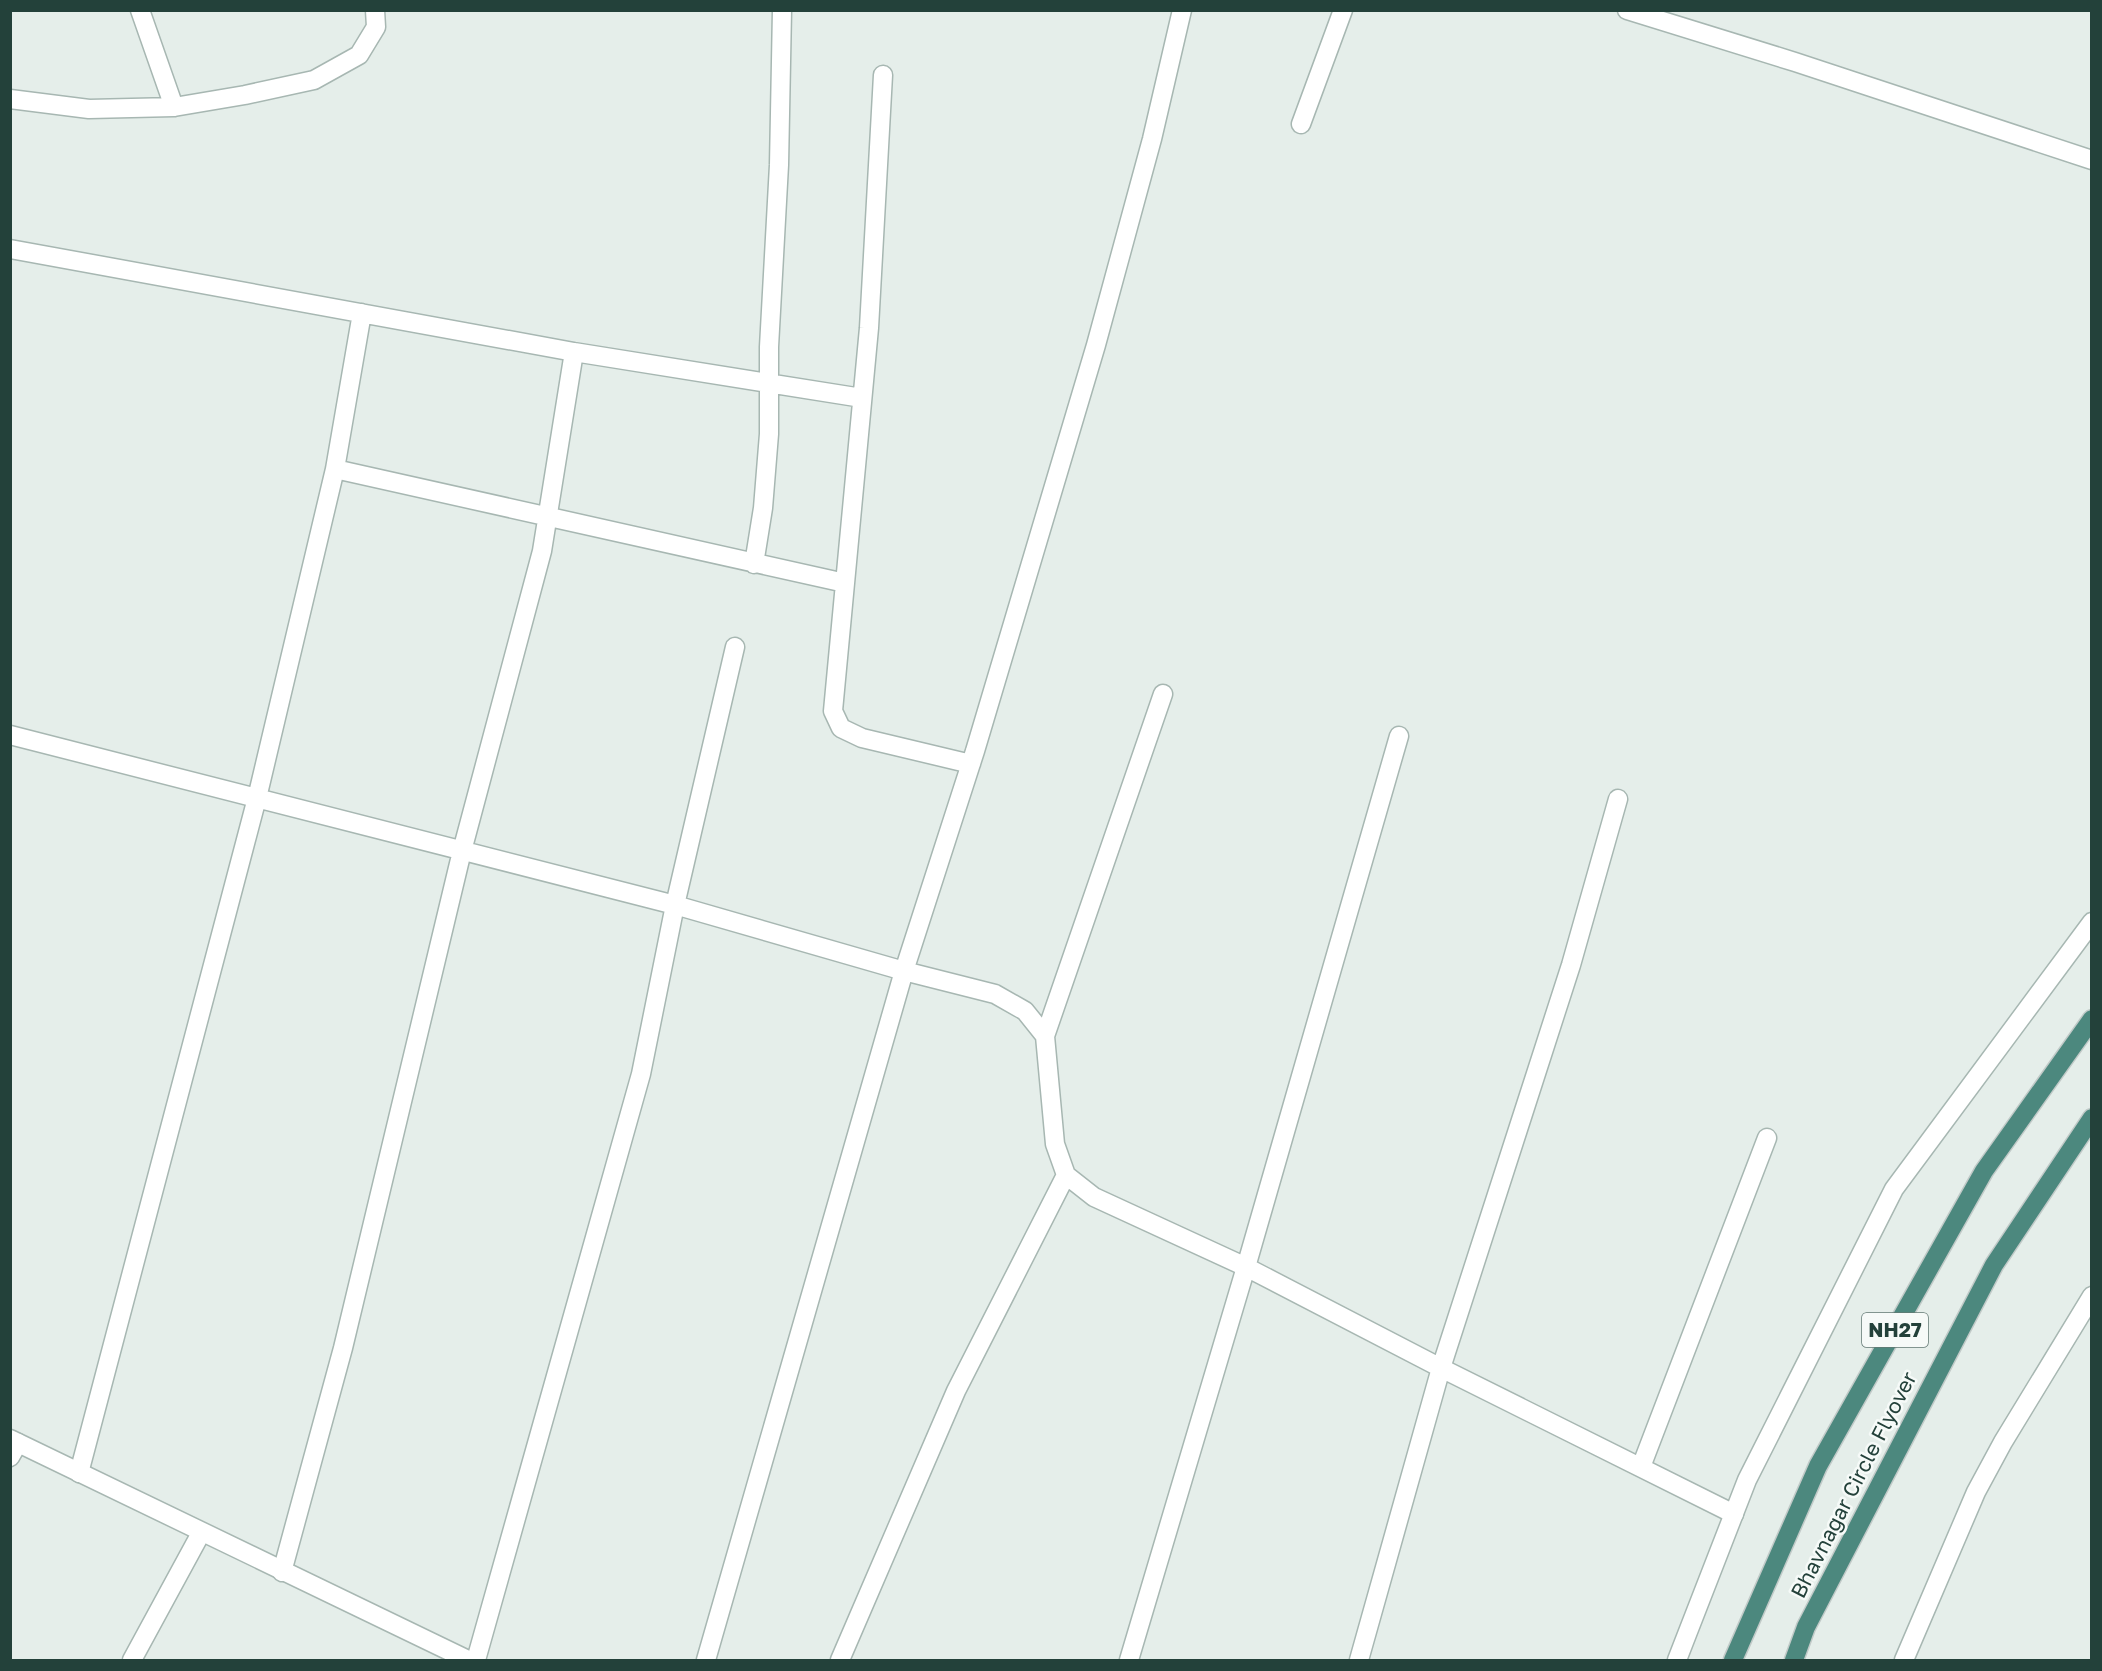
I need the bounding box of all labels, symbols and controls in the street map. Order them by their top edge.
road number: NH27 [1862,1313,1928,1347]
street label: Bhavnagar Circle Flyover [1785,1367,1922,1602]

